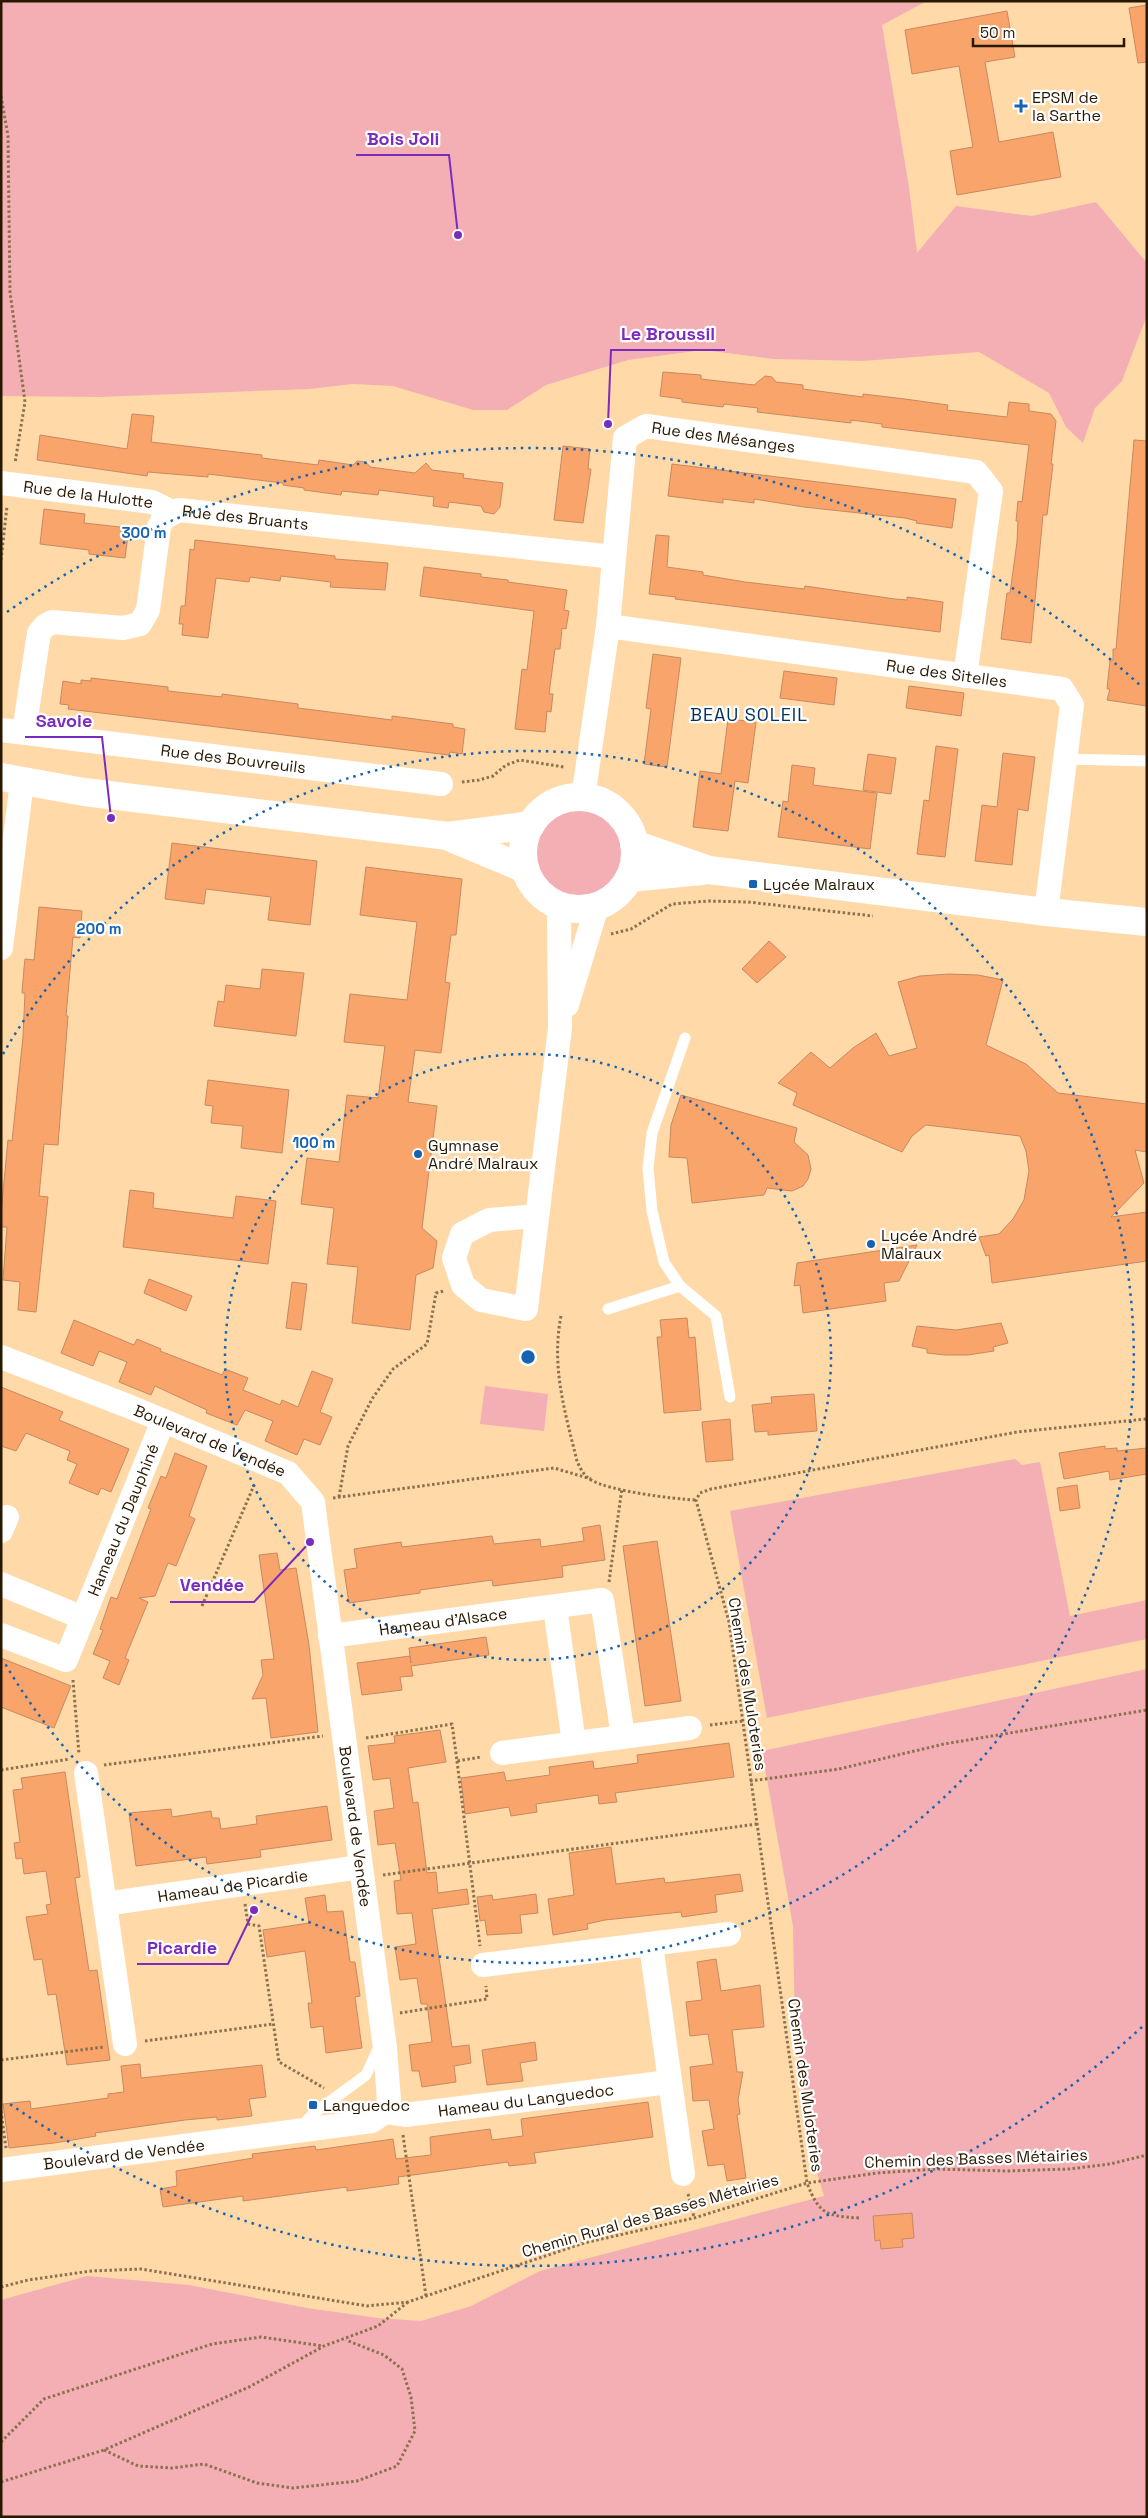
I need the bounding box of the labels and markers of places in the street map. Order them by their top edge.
place label: EPSM de la Sarthe [1032,87,1101,126]
marker: EPSM de la Sarthe [1014,99,1028,113]
callout: Bois Joli [356,122,449,155]
callout: Le Broussil [611,317,725,350]
callout: Savoie [25,704,102,737]
place label: Lycée Malraux [763,874,875,895]
marker: Lycée Malraux [747,878,759,890]
place label: Gymnase André Malraux [428,1135,539,1174]
marker: Gymnase André Malraux [412,1148,424,1160]
place label: Lycée André Malraux [881,1225,977,1264]
marker: Lycée André Malraux [865,1238,877,1250]
centre of rings [519,1348,537,1366]
callout: Vendée [170,1569,254,1602]
callout: Picardie [137,1931,228,1964]
place label: Languedoc [323,2095,410,2116]
marker: Languedoc [307,2099,319,2111]

